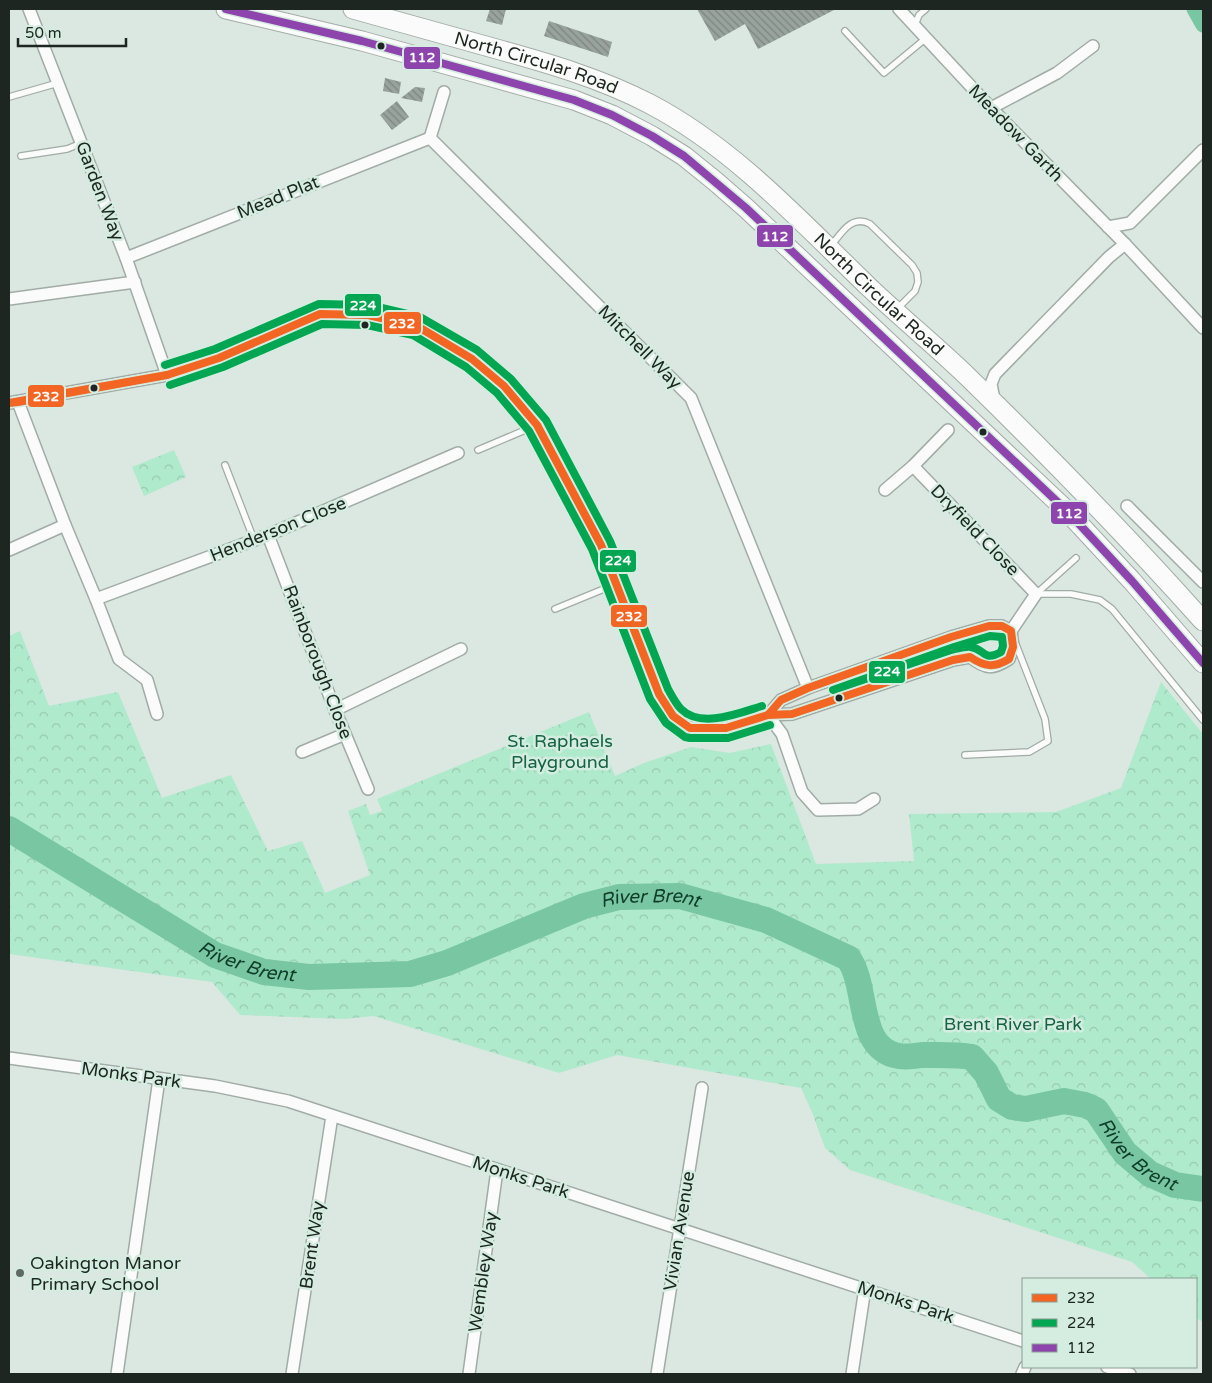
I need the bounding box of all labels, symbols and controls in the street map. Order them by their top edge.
scale bar [18,15,125,47]
text: 50 m [25,24,62,42]
street label: North Circular Road [452,27,621,99]
unlabelled marker [376,41,386,51]
line badge: 112 [403,46,441,70]
text: 112 [409,49,435,66]
street label: Meadow Garth [964,80,1068,186]
street label: Garden Way [71,138,129,244]
street label: Mead Plat [234,171,322,223]
line badge: 112 [756,224,794,248]
text: 112 [762,228,788,245]
street label: North Circular Road [809,228,949,360]
line badge: 224 [344,293,382,317]
text: 224 [350,297,376,314]
street label: Mitchell Way [593,300,687,394]
line badge: 232 [383,311,422,335]
text: 232 [389,315,415,332]
unlabelled marker [360,320,370,330]
unlabelled marker [89,383,99,393]
line badge: 232 [27,384,65,408]
text: 232 [33,388,59,405]
unlabelled marker [978,427,988,437]
street label: Dryfield Close [926,480,1024,580]
street label: Henderson Close [207,492,349,566]
line badge: 112 [1050,501,1088,525]
text: 112 [1056,505,1082,522]
line badge: 224 [599,549,637,573]
text: 224 [605,552,631,569]
street label: Rainborough Close [279,582,357,742]
line badge: 232 [610,604,648,628]
text: 232 [616,608,642,625]
line badge: 224 [868,660,906,684]
text: 224 [874,663,900,680]
unlabelled marker [834,693,844,703]
park label: St. Raphaels Playground [507,730,613,773]
water label: River Brent [598,885,705,913]
water label: River Brent [194,936,299,987]
park label: Brent River Park [944,1013,1082,1035]
street label: Monks Park [80,1057,182,1093]
water label: River Brent [1094,1114,1183,1196]
street label: Monks Park [470,1151,572,1203]
street label: Vivian Avenue [659,1170,699,1292]
street label: Brent Way [295,1199,329,1290]
street label: Wembley Way [464,1210,502,1334]
place label: Oakington Manor Primary School [30,1252,181,1295]
marker: Oakington Manor Primary School [14,1267,26,1279]
street label: Monks Park [855,1276,957,1328]
legend [1022,1278,1197,1368]
text: 232 [1067,1289,1095,1307]
text: 224 [1067,1314,1095,1332]
text: 112 [1067,1339,1095,1357]

